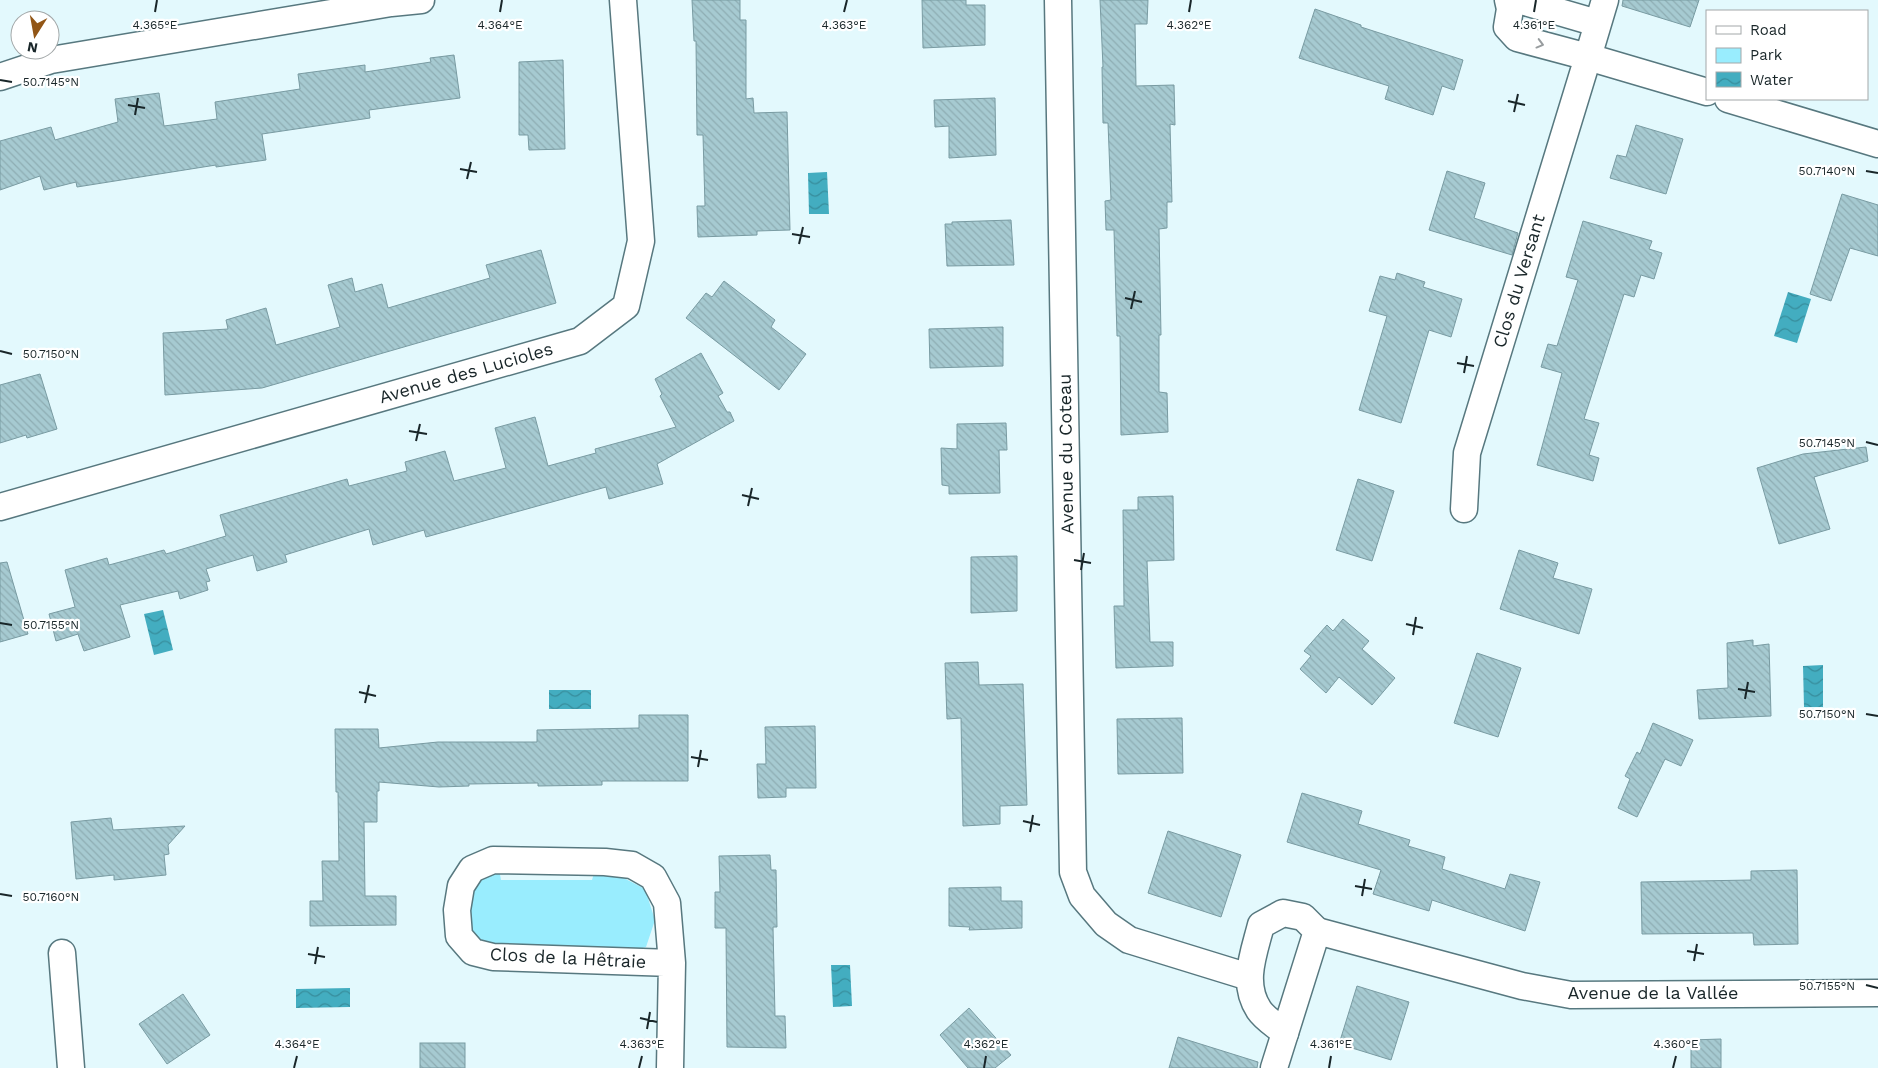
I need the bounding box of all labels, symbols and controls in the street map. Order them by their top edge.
north arrow [10,10,60,60]
legend [1706,10,1868,100]
text: 4.365°E [133,18,178,32]
text: 4.364°E [477,18,523,32]
text: 4.363°E [822,18,867,32]
text: 4.362°E [1167,18,1212,32]
text: 4.361°E [1513,18,1556,32]
text: Road [1750,21,1787,39]
one-way arrow [1536,38,1544,49]
text: N [26,39,39,57]
text: Park [1750,46,1783,64]
text: Water [1750,71,1793,89]
text: 50.7145°N [23,75,79,89]
text: 50.7140°N [1799,164,1855,178]
street label: Clos du Versant [1488,211,1549,350]
street label: Avenue des Lucioles [377,338,555,407]
text: 50.7150°N [23,347,79,361]
street label: Avenue du Coteau [1054,374,1077,534]
text: 50.7145°N [1799,436,1855,450]
text: 50.7155°N [23,618,79,632]
text: 50.7150°N [1799,707,1855,721]
text: 50.7160°N [23,890,79,904]
street label: Clos de la Hêtraie [489,943,647,972]
text: 50.7155°N [1799,979,1855,993]
street label: Avenue de la Vallée [1568,982,1738,1003]
text: 4.364°E [274,1037,320,1051]
text: 4.363°E [620,1037,665,1051]
text: 4.362°E [964,1037,1009,1051]
text: 4.361°E [1310,1037,1353,1051]
text: 4.360°E [1653,1037,1699,1051]

